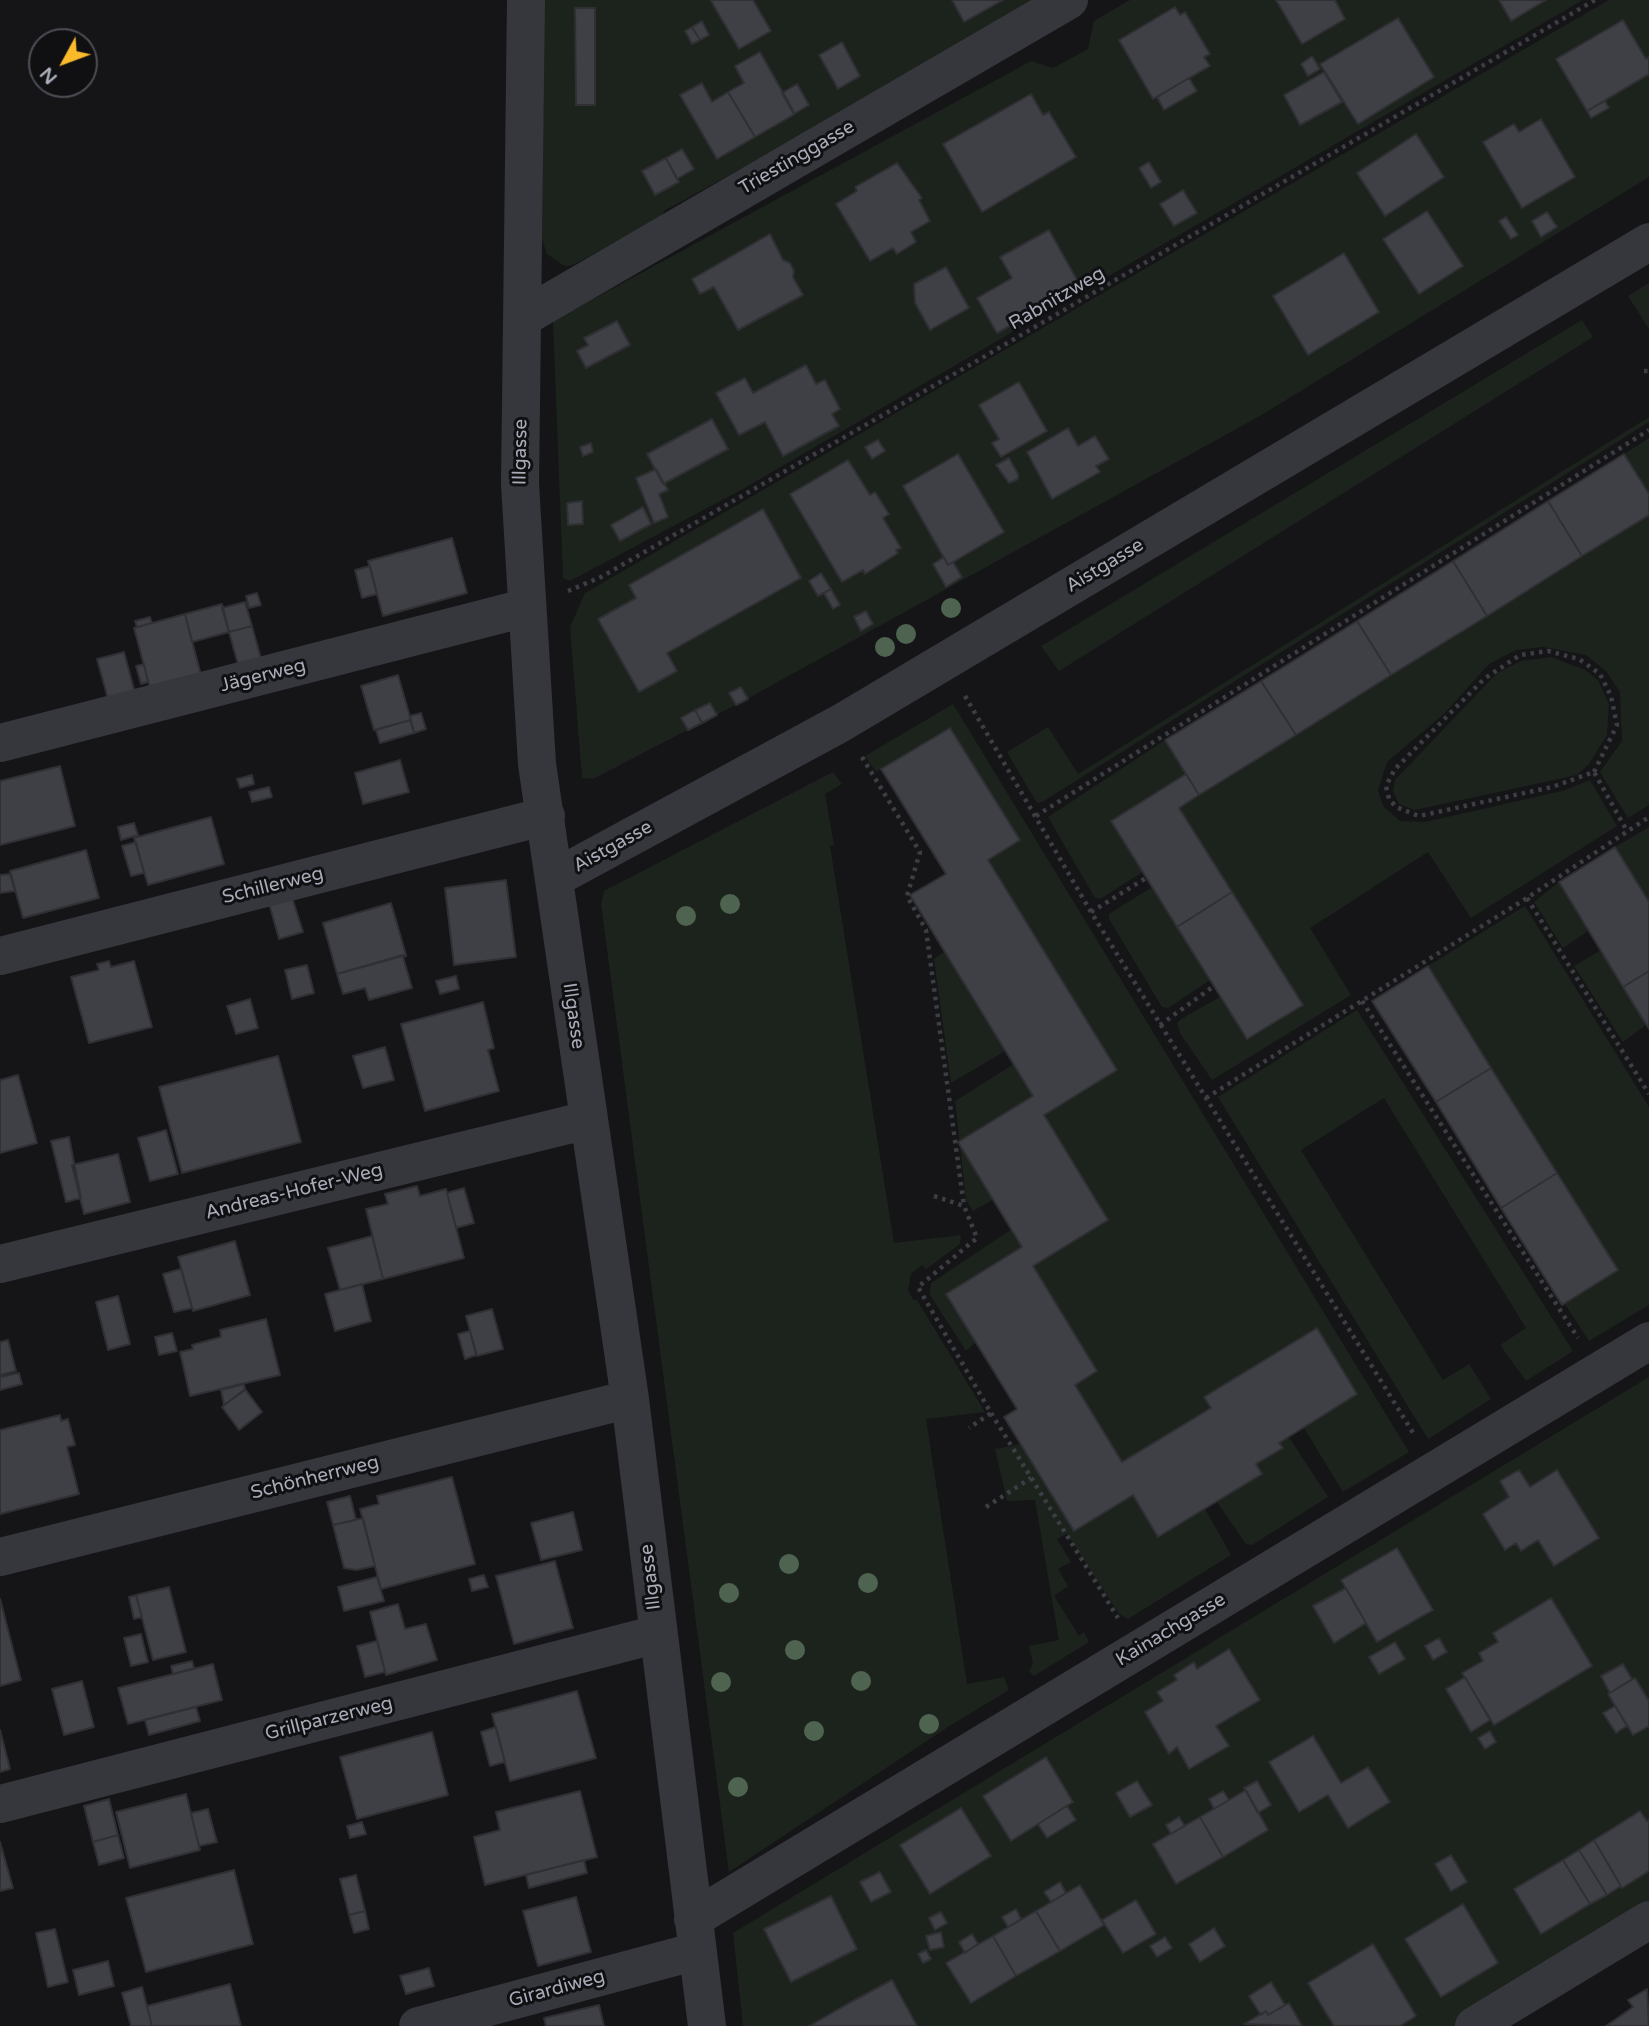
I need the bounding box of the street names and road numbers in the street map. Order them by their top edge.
street label: Triestinggasse [735,116,859,200]
street label: Rabnitzweg [1005,262,1109,336]
street label: Illgasse [509,419,533,485]
street label: Aistgasse [1062,534,1148,598]
street label: Jägerweg [218,654,308,698]
street label: Aistgasse [570,816,656,878]
street label: Schillerweg [220,862,326,910]
street label: Illgasse [557,982,589,1050]
street label: Andreas-Hofer-Weg [203,1159,385,1225]
street label: Schönherrweg [249,1451,381,1505]
street label: Illgasse [636,1543,666,1611]
street label: Kainachgasse [1112,1588,1230,1672]
street label: Grillparzerweg [263,1692,395,1746]
street label: Girardiweg [507,1965,607,2013]

